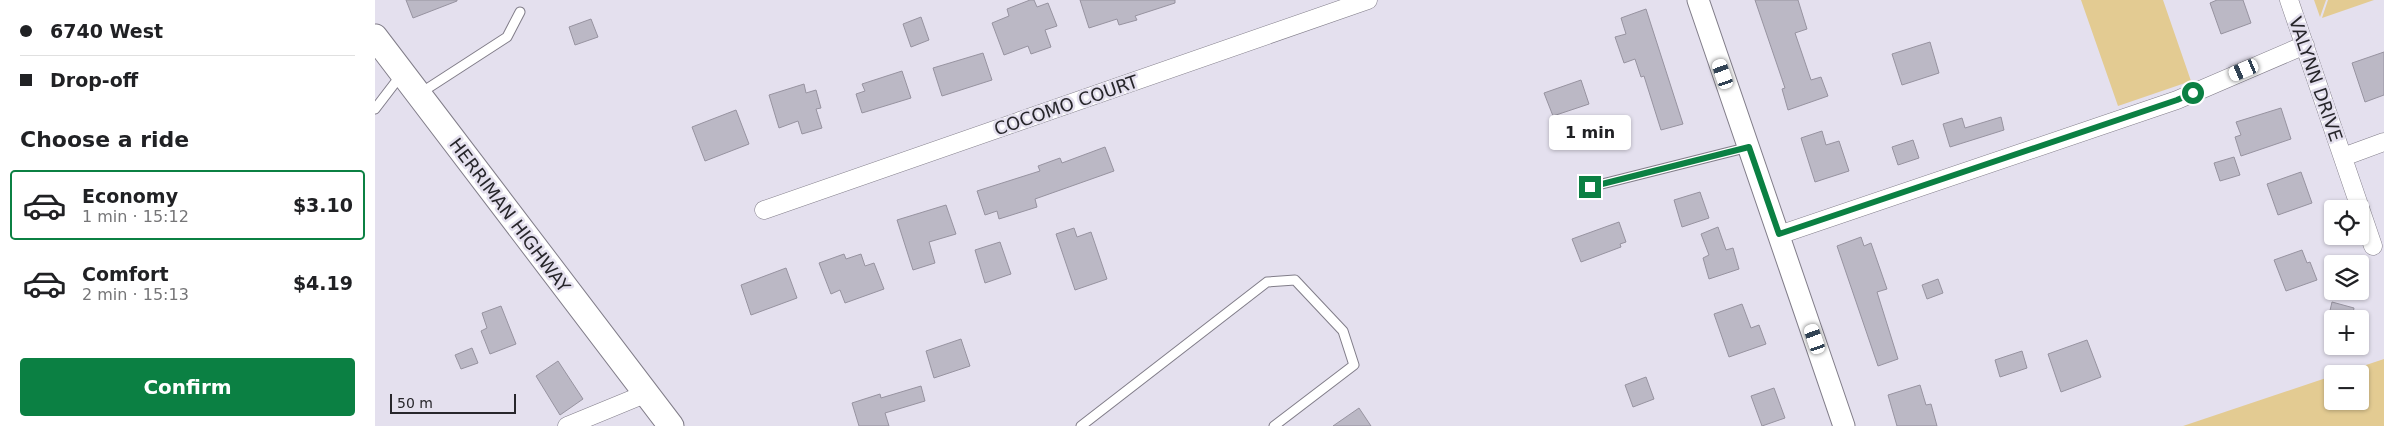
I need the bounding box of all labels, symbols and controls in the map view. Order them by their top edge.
street label: VALYNN DRIVE [2285,14,2347,144]
text: 6740 West [50,20,163,42]
car [1711,57,1734,91]
car [2227,57,2260,83]
text: Drop-off [50,69,138,91]
street label: COCOMO COURT [991,70,1142,140]
route start [2182,82,2204,104]
callout: 1 min [1549,114,1631,150]
text: 1 min [1565,123,1615,142]
text: Choose a ride [20,127,189,152]
street label: HERRIMAN HIGHWAY [445,134,575,297]
route end [1579,176,1601,198]
icon: car [22,183,67,228]
text: Economy [82,185,178,207]
text: $3.10 [293,194,353,216]
map controls [2324,200,2369,410]
button: locate [2324,200,2369,245]
text: 1 min · 15:12 [82,207,189,226]
button: layers [2324,255,2369,300]
icon: car [22,261,67,306]
text: Comfort [82,263,169,285]
text: $4.19 [293,272,353,294]
text: 2 min · 15:13 [82,285,189,304]
button: + [2324,310,2369,355]
car [1803,322,1826,356]
button: Confirm [20,358,355,416]
button: − [2324,365,2369,410]
scale bar [390,391,516,414]
text: 50 m [397,395,433,411]

